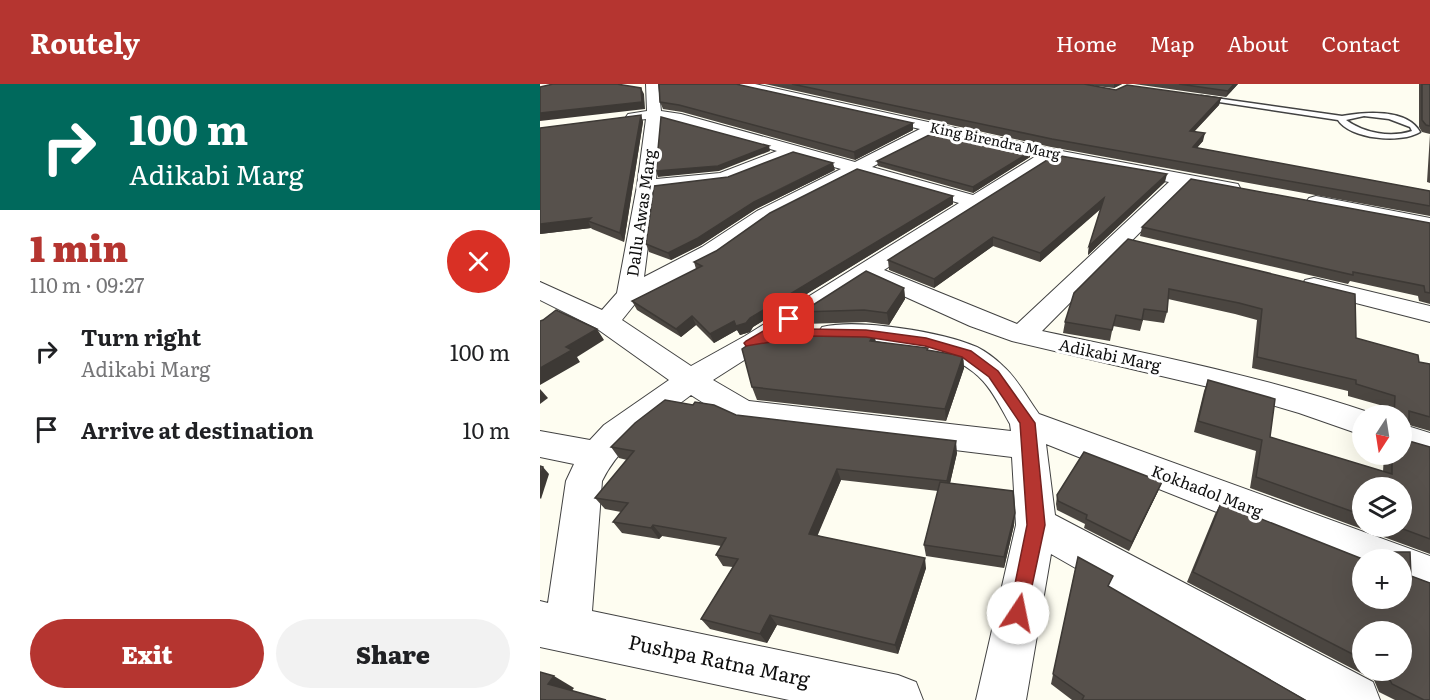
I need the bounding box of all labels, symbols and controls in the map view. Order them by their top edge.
text: Routely [30,21,140,63]
text: Home [1056,27,1117,58]
text: Map [1150,27,1194,58]
text: About [1227,27,1289,58]
text: Contact [1322,27,1400,58]
text: 100 m [129,96,248,158]
icon: right [30,108,108,186]
street label: King Birendra Marg [928,116,1062,164]
street label: Dallu Awas Marg [619,147,661,278]
text: Adikabi Marg [129,153,304,193]
text: 1 min [30,220,128,273]
button: close [447,230,510,293]
text: 110 m · 09:27 [30,269,144,299]
pin [763,293,814,344]
icon: arrive [772,302,805,335]
text: Turn right [81,320,201,353]
street label: Adikabi Marg [1057,332,1163,377]
icon: right [30,335,63,368]
text: 100 m [450,335,510,368]
text: Adikabi Marg [81,353,211,383]
north arrow [1352,405,1412,465]
map controls [1352,405,1412,681]
icon: arrive [30,413,63,446]
text: Arrive at destination [81,413,314,446]
text: 10 m [463,413,510,446]
street label: Kokhadol Marg [1148,458,1267,522]
button: layers [1352,477,1412,537]
button: + [1352,549,1412,609]
position arrow [986,581,1050,645]
button: Exit [30,619,264,688]
button: Share [276,619,510,688]
button: − [1352,621,1412,681]
street label: Pushpa Ratna Marg [626,625,814,693]

